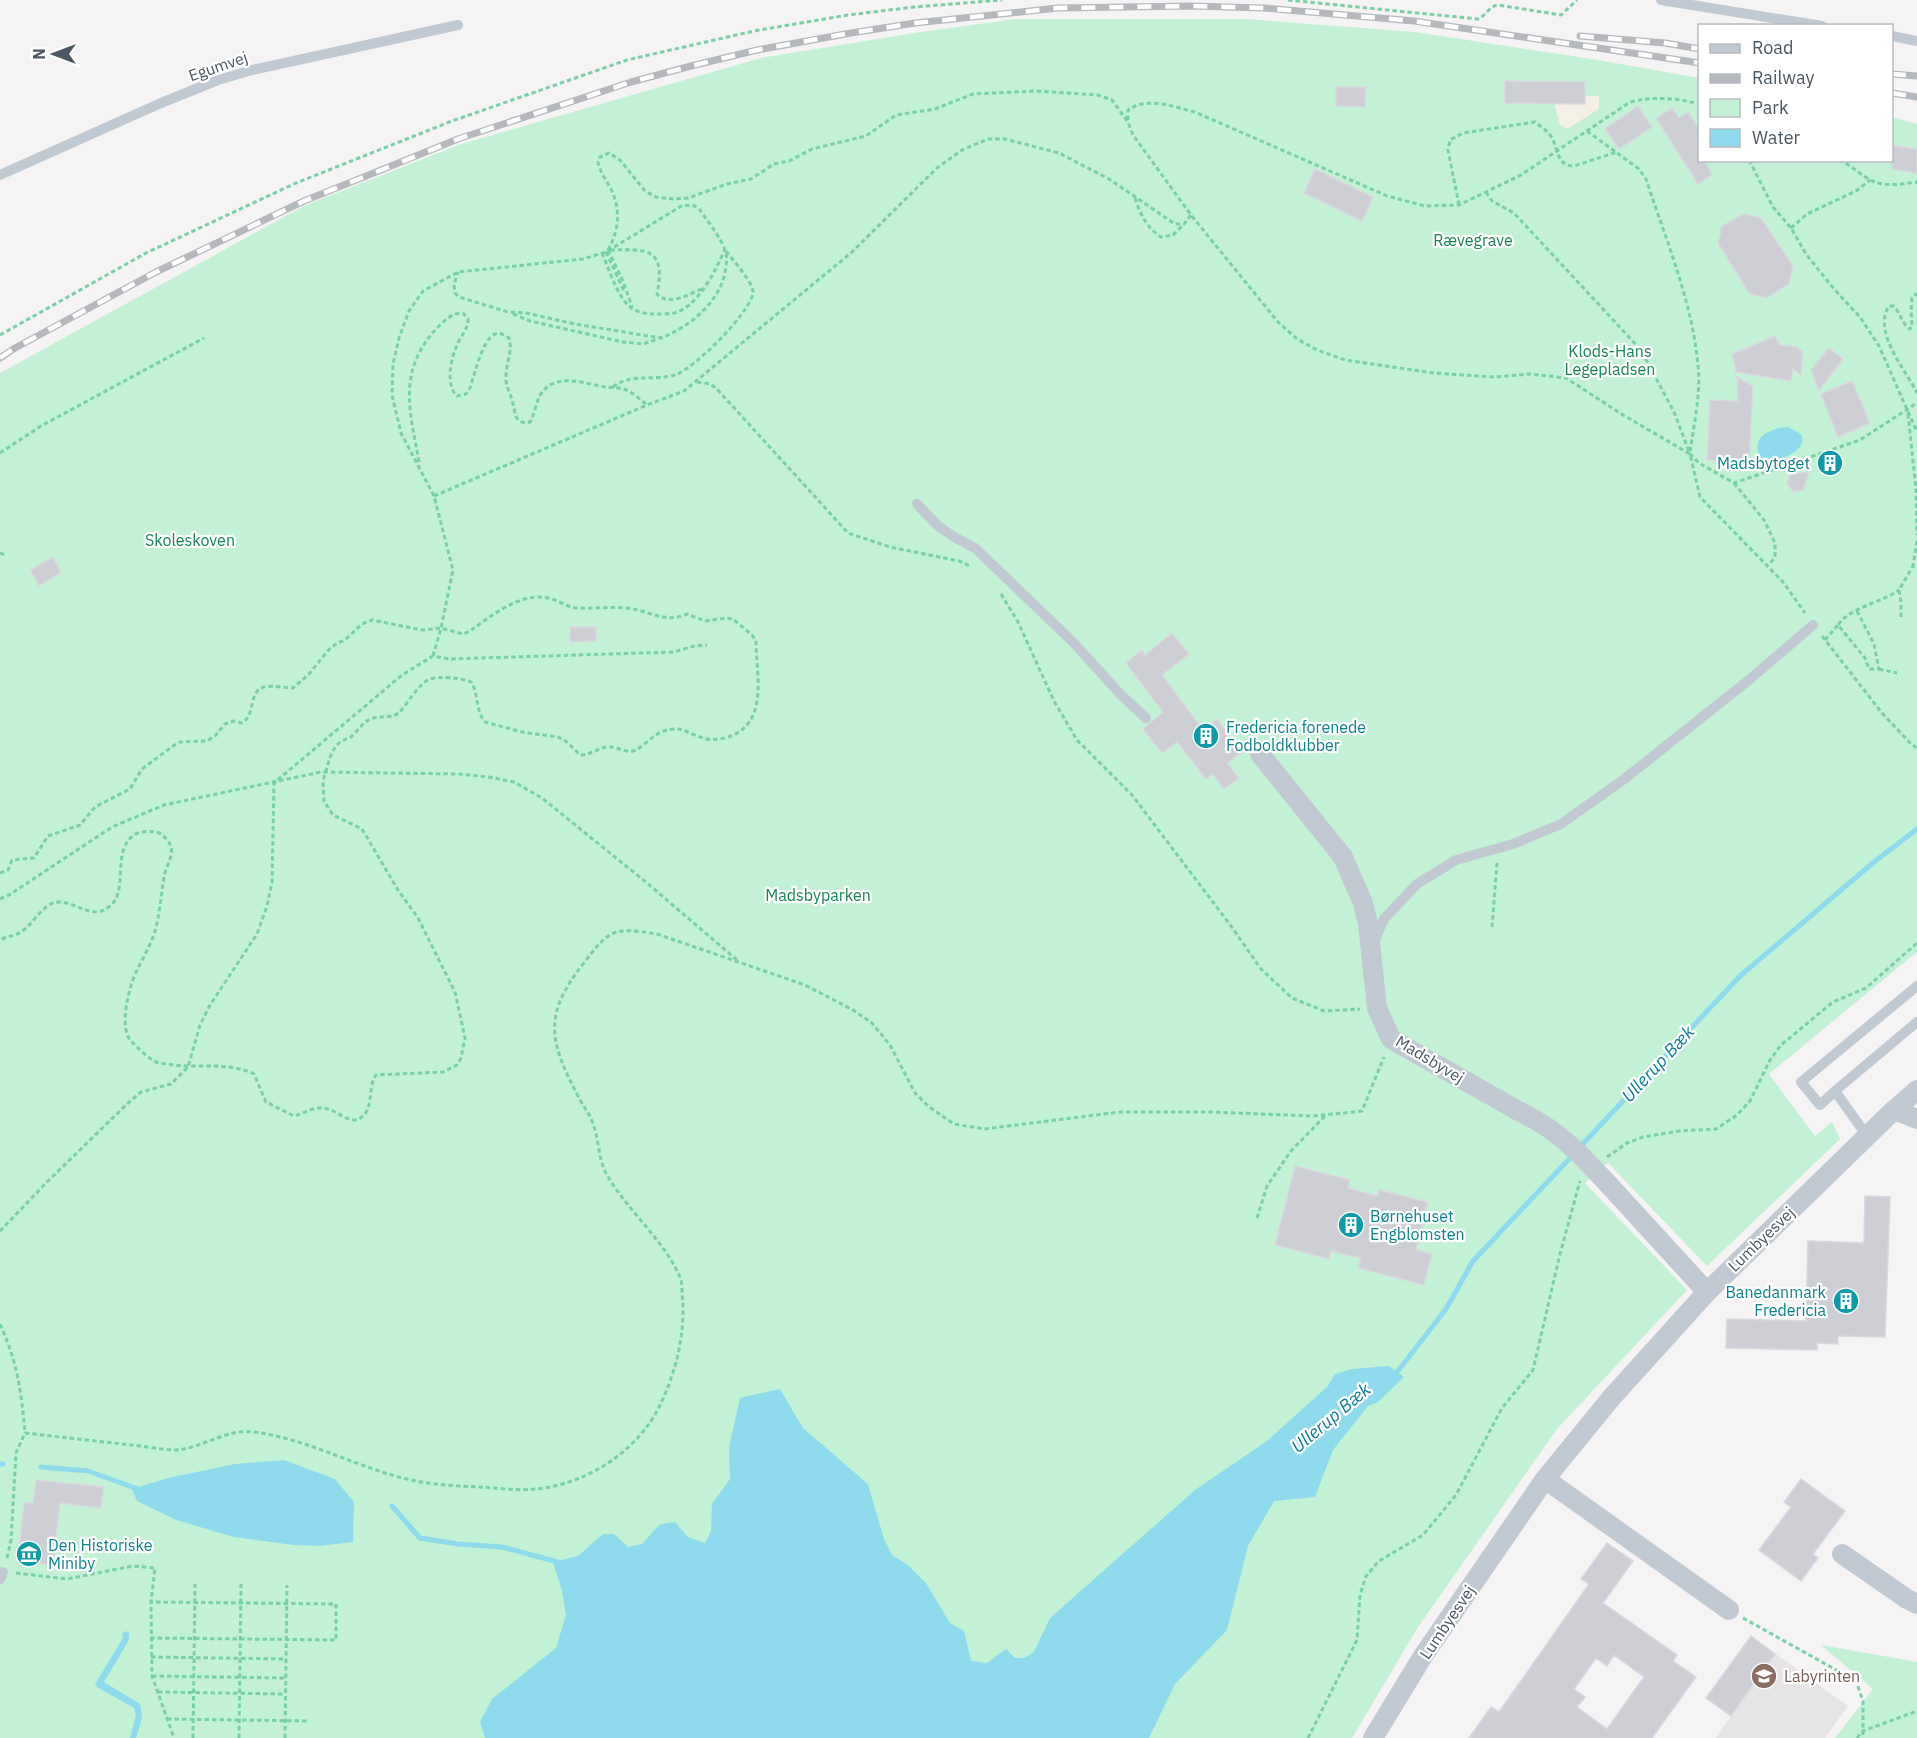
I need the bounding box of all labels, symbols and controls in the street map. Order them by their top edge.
north arrow [24,24,84,84]
legend [1698,24,1893,162]
text: Road [1752,36,1793,59]
street label: Egumvej [186,47,250,85]
text: N [29,48,49,60]
text: Railway [1752,66,1814,89]
text: Park [1752,96,1789,119]
text: Water [1752,126,1801,149]
park label: Rævegrave [1433,230,1513,250]
park label: Klods-Hans Legepladsen [1565,341,1655,379]
building icon: Madsbytoget [1815,448,1845,478]
place label: Madsbytoget [1717,453,1810,473]
park label: Skoleskoven [145,530,235,550]
place label: Fredericia forenede Fodboldklubber [1226,717,1366,755]
building icon: Fredericia forenede Fodboldklubber [1191,721,1221,751]
park label: Madsbyparken [765,885,871,905]
water label: Ullerup Bæk [1616,1020,1699,1107]
street label: Madsbyvej [1392,1031,1468,1087]
street label: Lumbyesvej [1724,1202,1798,1276]
place label: Børnehuset Engblomsten [1370,1206,1465,1244]
building icon: Børnehuset Engblomsten [1336,1210,1366,1240]
place label: Banedanmark Fredericia [1725,1282,1827,1320]
building icon: Banedanmark Fredericia [1831,1286,1861,1316]
water label: Ullerup Bæk [1286,1377,1376,1458]
place label: Den Historiske Miniby [48,1535,153,1573]
museum icon: Den Historiske Miniby [14,1539,44,1569]
street label: Lumbyesvej [1415,1581,1479,1663]
school or university icon: Labyrinten [1749,1661,1779,1691]
place label: Labyrinten [1784,1666,1860,1686]

